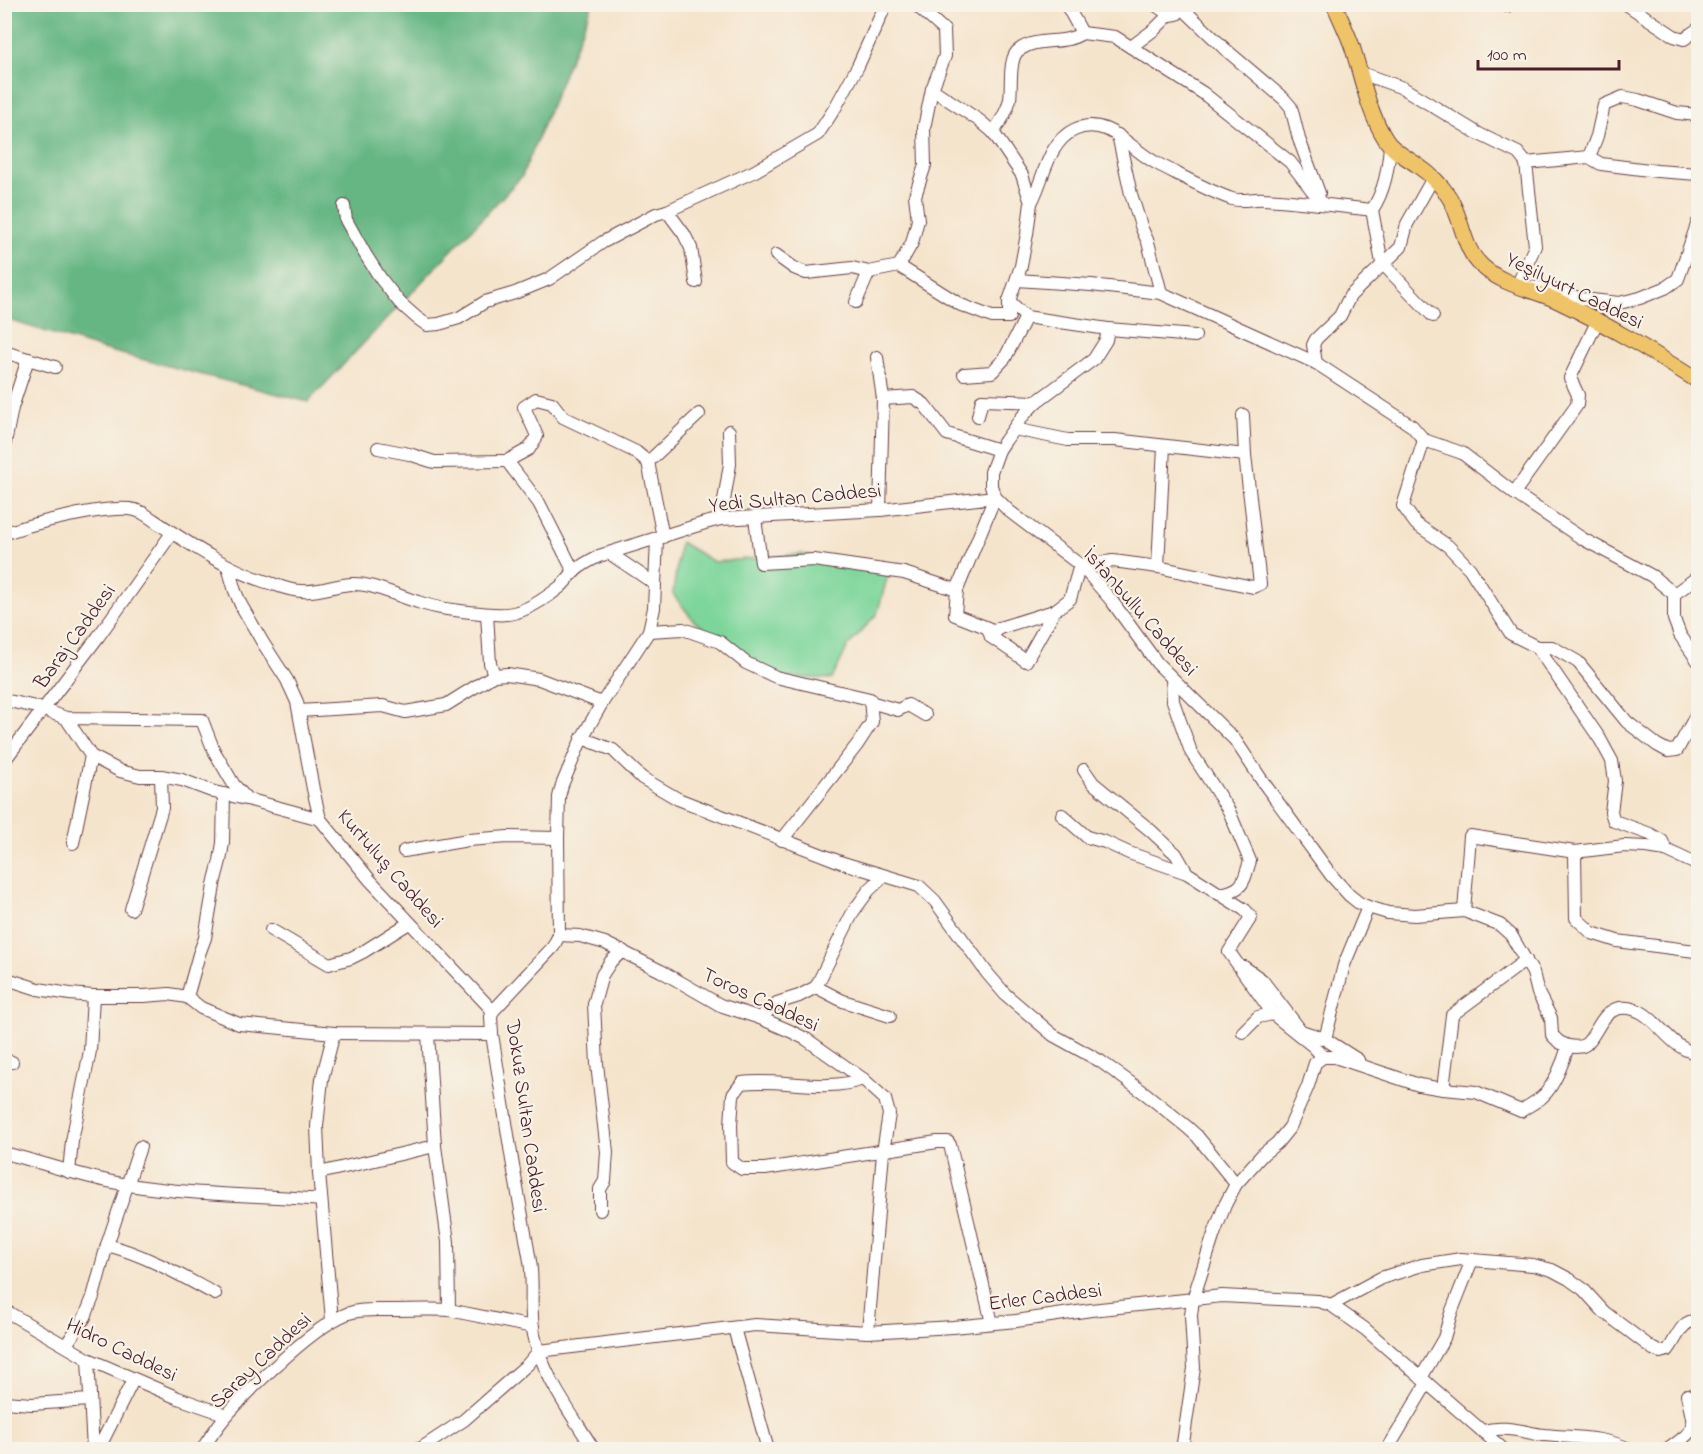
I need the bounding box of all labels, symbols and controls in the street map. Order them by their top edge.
scale bar [1478,33,1619,71]
text: 100 m [1487,43,1527,69]
street label: Yeşilyurt Caddesi [1499,245,1648,340]
street label: Yedi Sultan Caddesi [708,477,883,521]
street label: İstanbullu Caddesi [1075,541,1204,683]
street label: Baraj Caddesi [27,579,124,697]
street label: Kurtuluş Caddesi [329,803,450,936]
street label: Toros Caddesi [697,961,824,1041]
street label: Dokuz Sultan Caddesi [497,1017,553,1215]
street label: Erler Caddesi [987,1276,1104,1320]
street label: Saray Caddesi [204,1306,320,1418]
street label: Hidro Caddesi [60,1311,182,1391]

